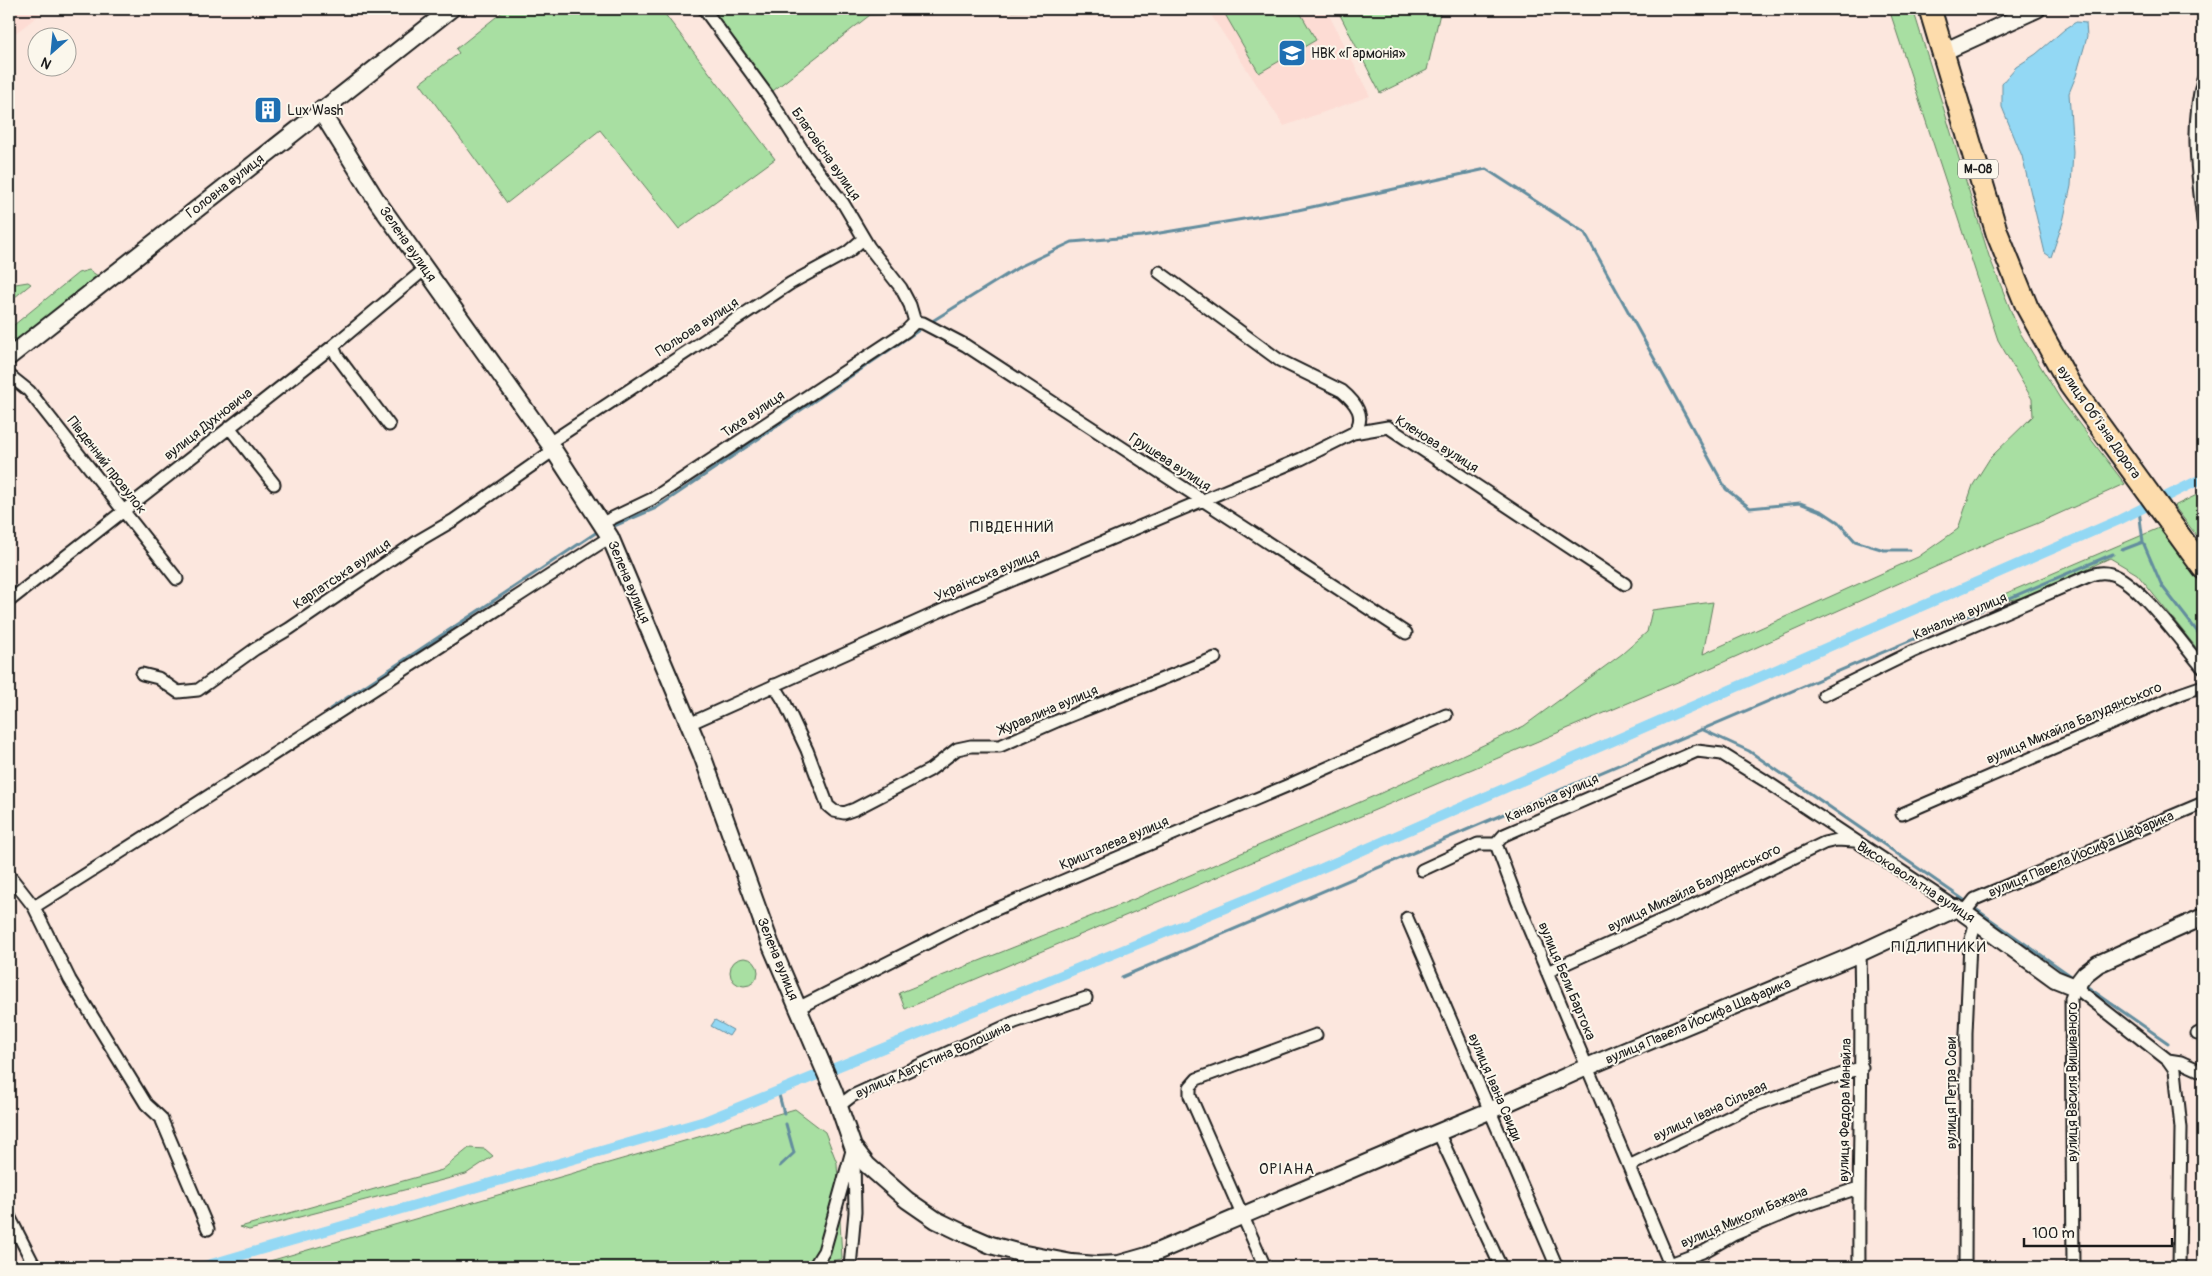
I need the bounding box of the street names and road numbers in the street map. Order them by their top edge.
street label: Благовісна вулиця [788,104,864,204]
street label: Головна вулиця [183,150,267,222]
road number: М-08 [1958,160,1998,178]
street label: Зелена вулиця [376,203,440,285]
street label: Польова вулиця [652,294,742,360]
street label: вулиця Обʼїзна Дорога [2053,362,2145,482]
street label: вулиця Духновича [160,384,256,464]
street label: Тиха вулиця [718,387,788,441]
street label: Кленова вулиця [1392,412,1482,476]
street label: Південний провулок [64,413,150,517]
street label: Грушева вулиця [1126,429,1214,495]
street label: Карпатська вулиця [290,535,394,613]
street label: Зелена вулиця [604,538,654,626]
street label: Українська вулиця [932,545,1042,605]
street label: Канальна вулиця [1911,589,2009,643]
street label: вулиця Михайла Балудянського [1984,678,2165,768]
street label: Журавлина вулиця [994,681,1100,739]
street label: Канальна вулиця [1503,770,1601,826]
street label: вулиця Павела Йосифа Шафарика [1986,807,2176,901]
street label: Кришталева вулиця [1057,812,1171,874]
street label: Високовольтна вулиця [1854,838,1978,926]
street label: вулиця Михайла Балудянського [1605,840,1784,936]
street label: Зелена вулиця [754,915,802,1003]
street label: вулиця Бели Бартока [1534,919,1600,1043]
street label: вулиця Павела Йосифа Шафарика [1603,974,1793,1068]
street label: вулиця Василя Вишиваного [2064,1001,2081,1162]
street label: вулиця Августина Волошина [853,1018,1013,1102]
street label: вулиця Івана Свиди [1465,1031,1525,1143]
street label: вулиця Петра Сови [1943,1037,1960,1149]
street label: вулиця Федора Манайла [1835,1038,1855,1182]
street label: вулиця Івана Сільвая [1650,1077,1770,1145]
street label: вулиця Миколи Бажана [1678,1183,1810,1251]

